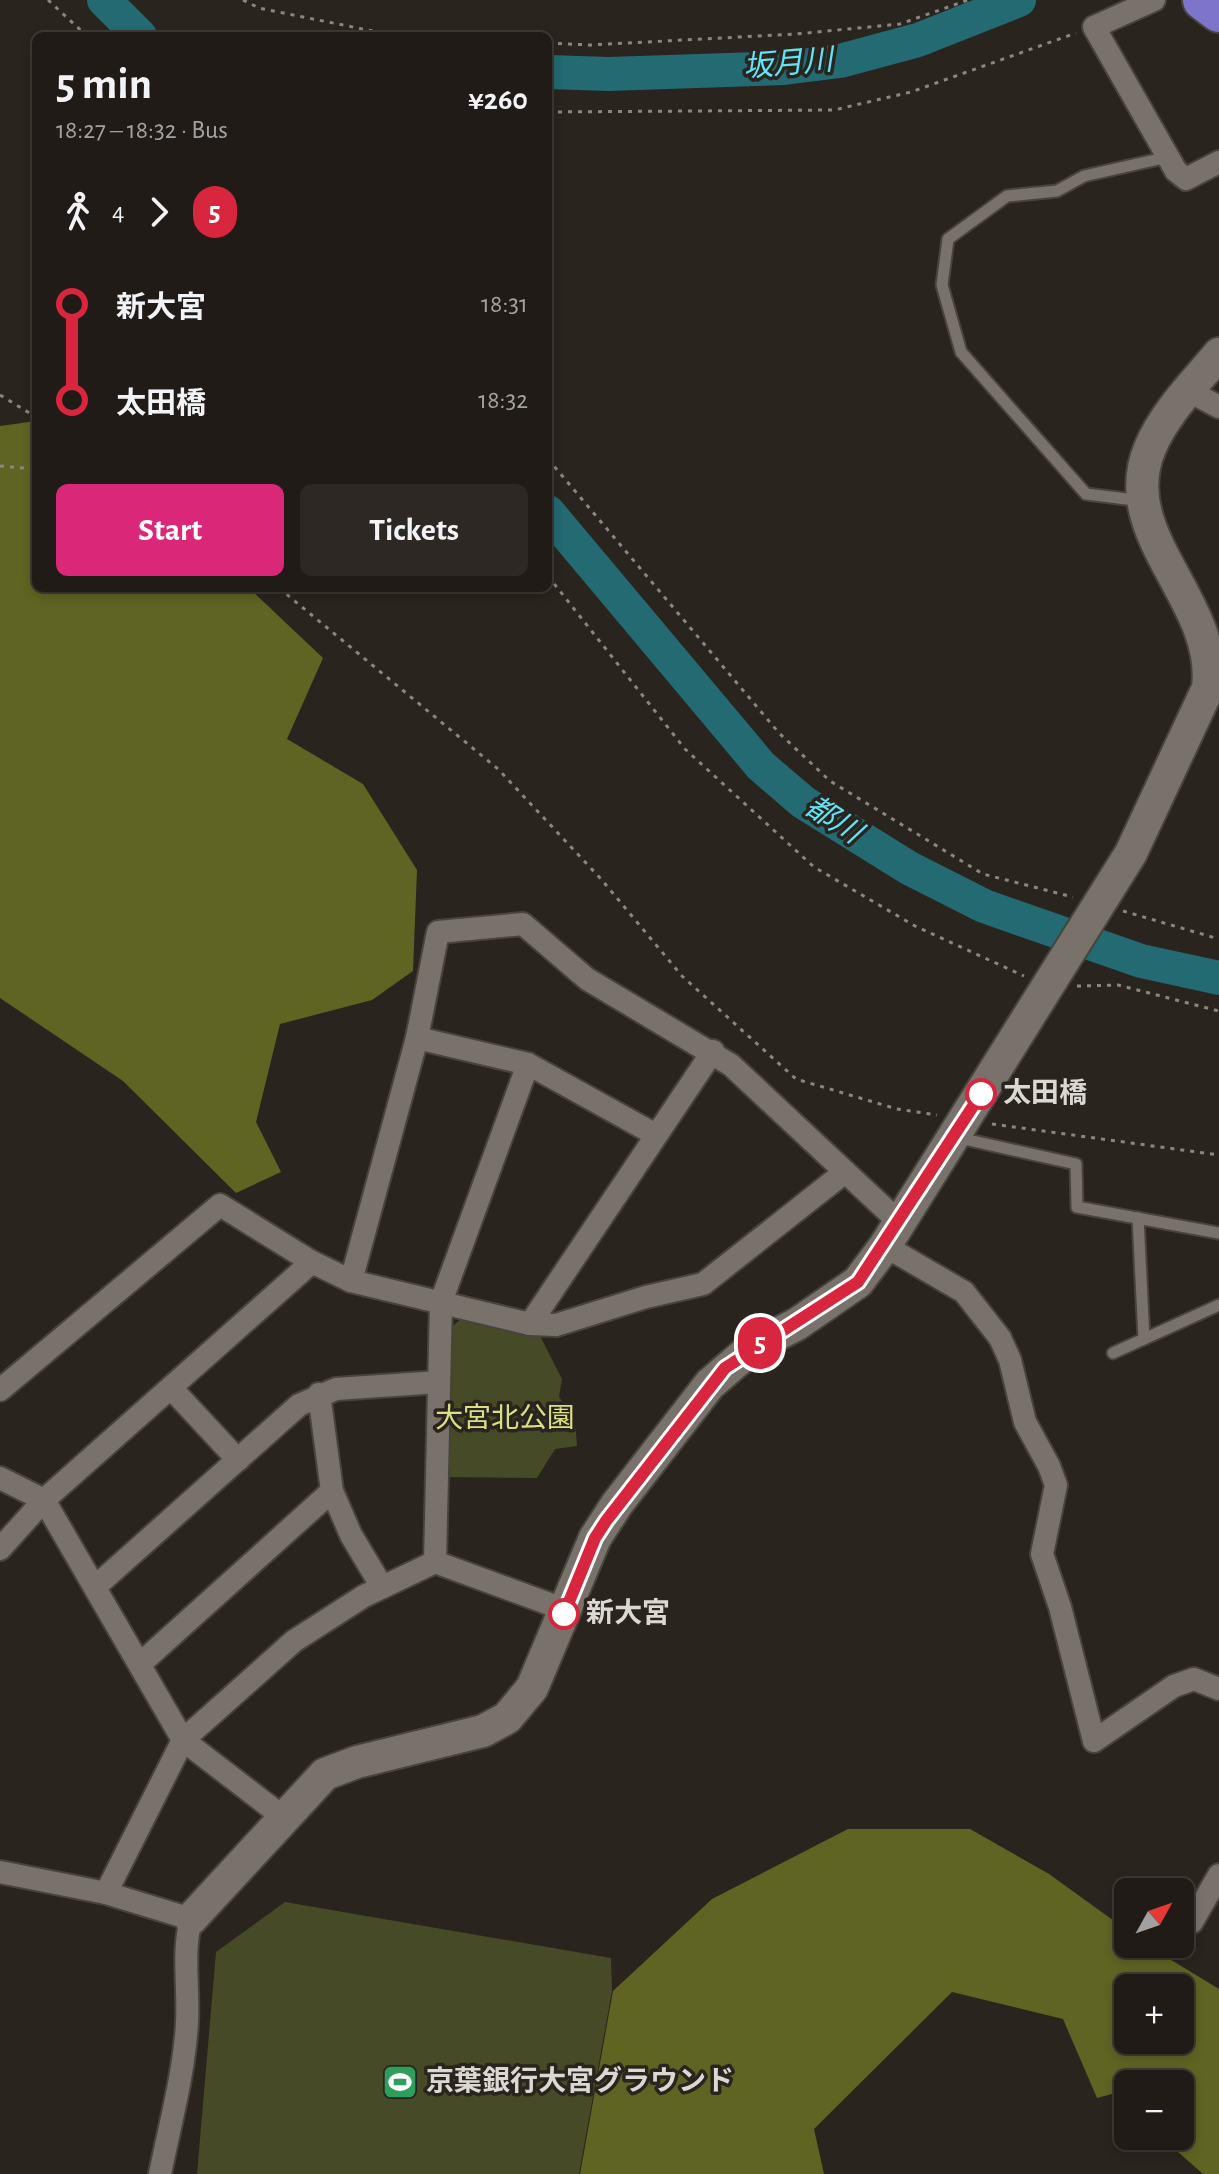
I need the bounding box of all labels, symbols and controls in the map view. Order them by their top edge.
water label: 坂月川 [742,43,837,83]
text: 5 min [56,63,152,107]
text: ¥260 [468,85,528,115]
text: 18:27 – 18:32 · Bus [56,117,228,143]
icon: walk [56,190,100,234]
icon: forward [137,190,181,234]
text: 5 [209,198,221,226]
text: 4 [112,199,125,225]
text: 18:31 [481,291,528,317]
text: 新大宮 [116,293,206,323]
text: 18:32 [478,387,528,413]
text: 太田橋 [116,389,206,419]
button: Start [56,484,284,576]
button: Tickets [300,484,528,576]
water label: 都川 [800,790,869,851]
place label: 太田橋 [1003,1078,1087,1108]
marker: 太田橋 [966,1079,996,1109]
line badge: 5 [734,1317,786,1369]
text: 5 [754,1329,766,1357]
park label: 大宮北公園 [435,1403,575,1433]
place label: 新大宮 [586,1598,670,1628]
marker: 新大宮 [549,1599,579,1629]
north arrow [1114,1878,1194,1958]
map controls [1114,1878,1194,2150]
button: + [1114,1974,1194,2054]
sports icon: 京葉銀行大宮グラウンド [381,2063,419,2101]
place label: 京葉銀行大宮グラウンド [426,2065,734,2096]
button: − [1114,2070,1194,2150]

